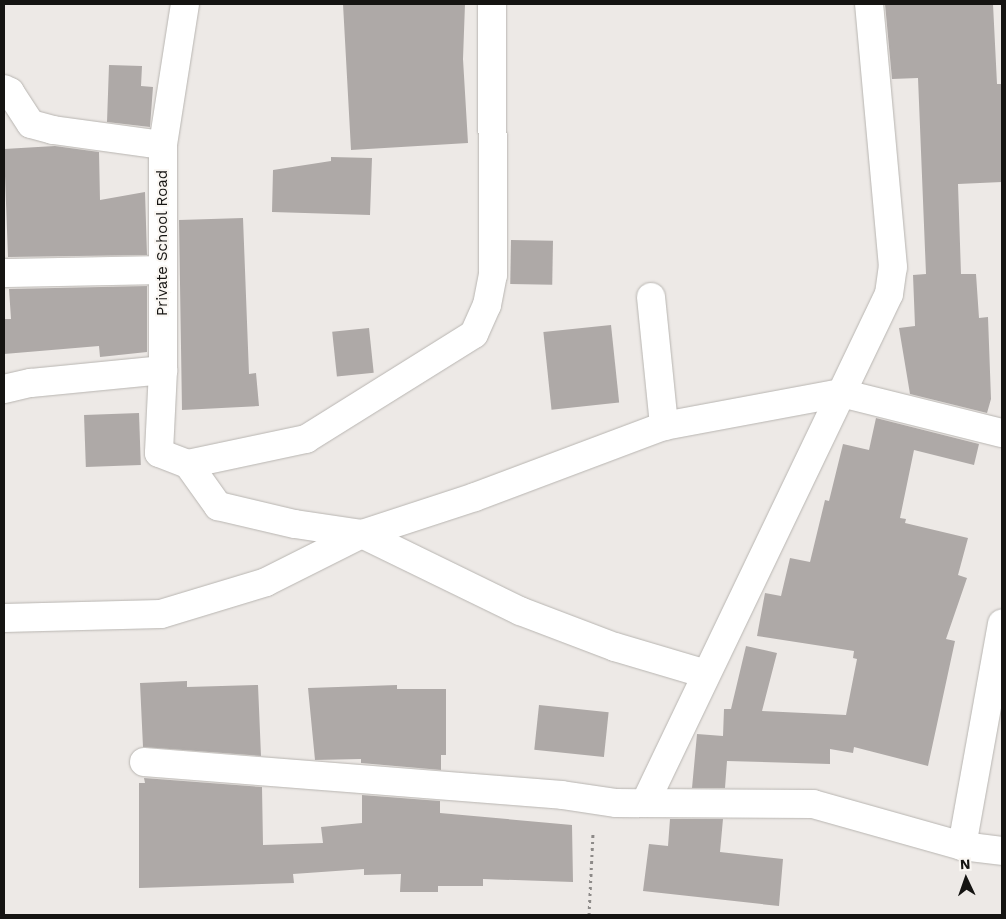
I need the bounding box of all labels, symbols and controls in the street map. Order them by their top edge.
street label: Private School Road [154,170,172,316]
north arrow [941,854,991,904]
text: N [960,856,971,872]

